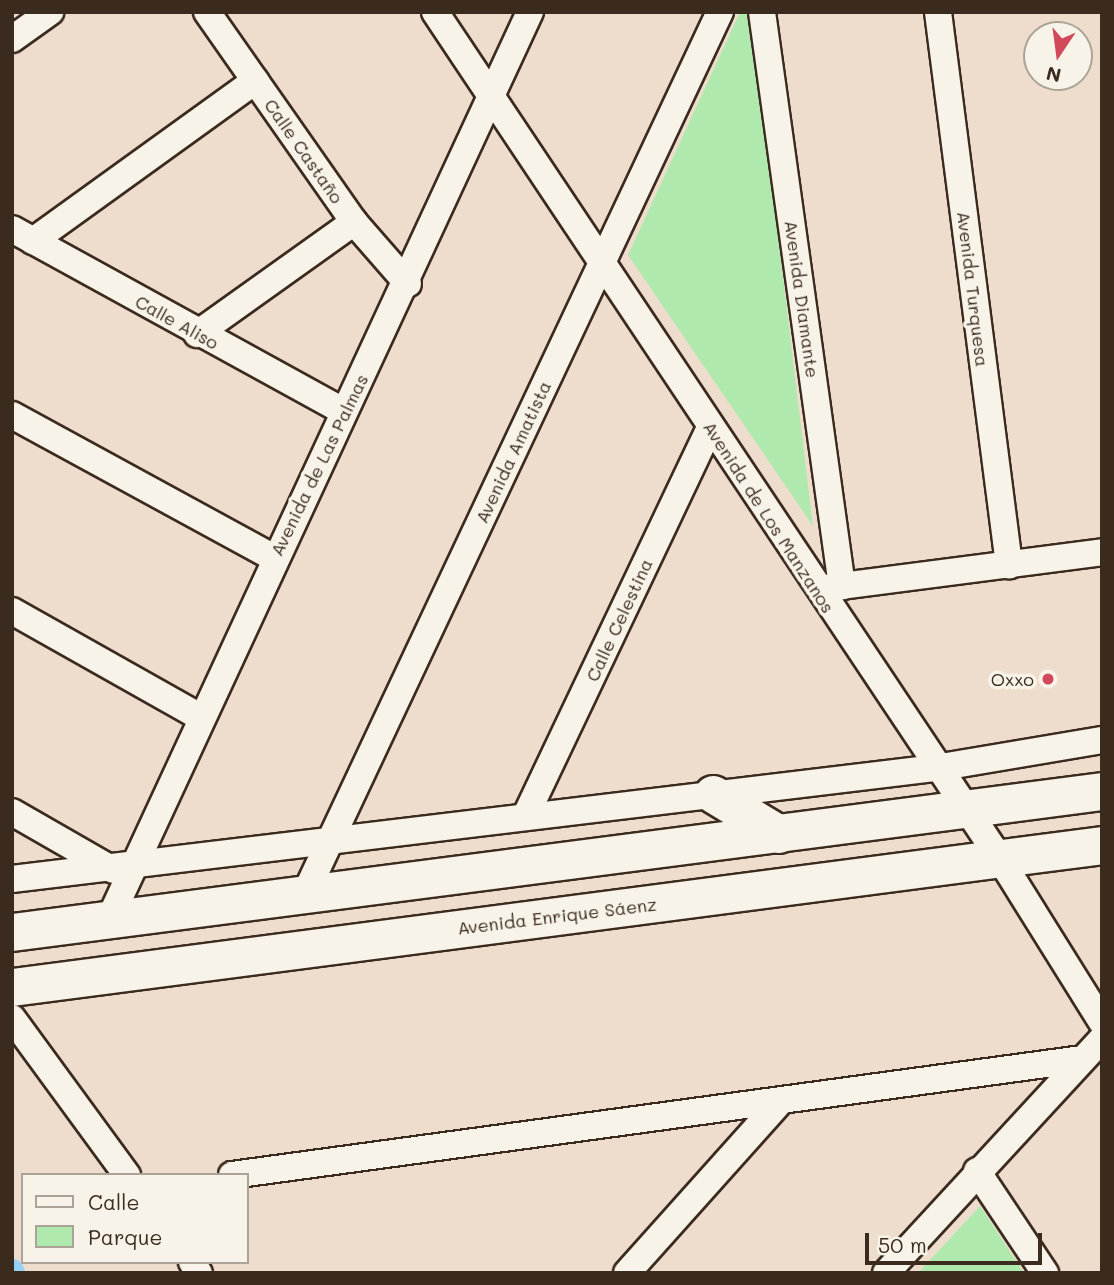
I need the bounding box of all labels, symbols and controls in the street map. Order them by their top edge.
north arrow [1023,21,1093,91]
text: N [1044,61,1063,89]
street label: Calle Castaño [260,95,348,207]
street label: Avenida Turquesa [953,210,993,368]
street label: Avenida Diamante [780,219,824,379]
street label: Calle Aliso [132,290,222,354]
street label: Avenida de Las Palmas [266,371,372,559]
street label: Avenida Amatista [471,377,555,527]
street label: Avenida de Los Manzanos [699,417,839,617]
street label: Calle Celestina [581,555,657,685]
place label: Oxxo [991,668,1034,690]
marker: Oxxo [1040,671,1056,687]
street label: Avenida Enrique Sáenz [456,893,658,939]
legend [21,1173,248,1264]
text: Calle [88,1188,140,1215]
scale bar [869,1218,1046,1262]
text: Parque [88,1223,162,1250]
text: 50 m [878,1231,927,1258]

